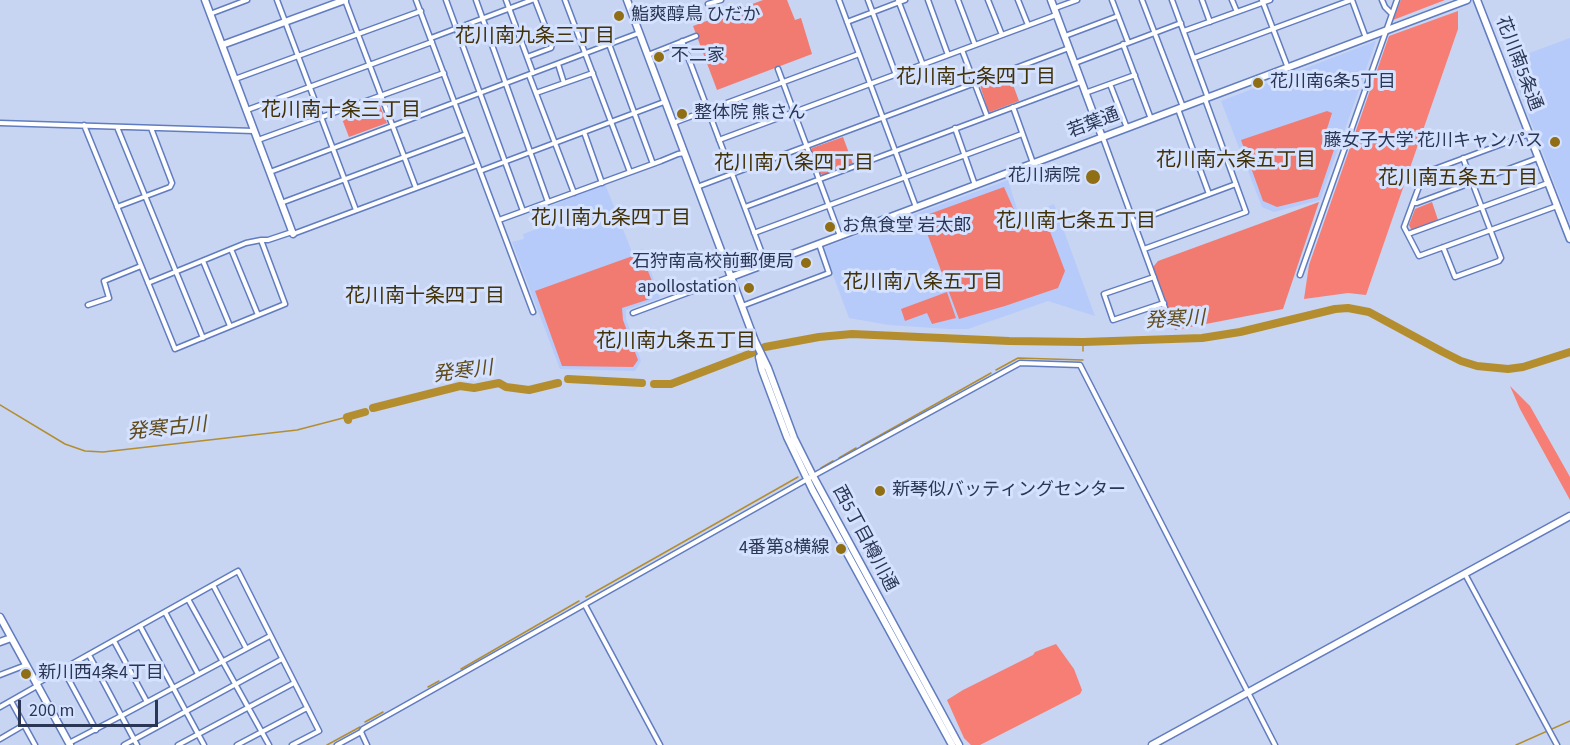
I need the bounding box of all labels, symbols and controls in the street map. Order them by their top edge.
place label: 鮨爽醇鳥 ひだか [631,5,761,27]
marker: 鮨爽醇鳥 ひだか [612,9,626,23]
street label: 花川南5条通 [1490,14,1546,114]
district label: 花川南九条三丁目 [455,26,615,50]
place label: 不二家 [671,46,725,68]
marker: 不二家 [652,50,666,64]
district label: 花川南七条四丁目 [896,67,1056,91]
place label: 花川南6条5丁目 [1270,72,1396,94]
marker: 花川南6条5丁目 [1251,76,1265,90]
district label: 花川南十条三丁目 [261,100,421,124]
place label: 整体院 熊さん [694,103,806,125]
street label: 若葉通 [1065,104,1123,144]
marker: 整体院 熊さん [675,107,689,121]
place label: 藤女子大学 花川キャンパス [1323,131,1543,153]
marker: 藤女子大学 花川キャンパス [1548,135,1562,149]
district label: 花川南六条五丁目 [1156,150,1316,174]
district label: 花川南八条四丁目 [714,153,874,177]
place label: 花川病院 [1008,166,1080,188]
marker: 花川病院 [1084,168,1102,186]
district label: 花川南五条五丁目 [1378,168,1538,192]
district label: 花川南九条四丁目 [531,208,691,232]
district label: 花川南七条五丁目 [996,211,1156,235]
place label: お魚食堂 岩太郎 [842,216,972,238]
marker: お魚食堂 岩太郎 [823,220,837,234]
place label: 石狩南高校前郵便局 [632,252,794,274]
marker: 石狩南高校前郵便局 [799,256,813,270]
district label: 花川南八条五丁目 [843,272,1003,296]
place label: apollostation [637,277,737,299]
marker: apollostation [742,281,756,295]
district label: 花川南十条四丁目 [345,286,505,310]
water label: 発寒川 [1144,307,1206,335]
district label: 花川南九条五丁目 [596,331,756,355]
water label: 発寒川 [432,357,494,389]
water label: 発寒古川 [126,414,208,446]
place label: 新琴似バッティングセンター [892,480,1126,502]
street label: 西5丁目樽川通 [827,482,901,596]
marker: 新琴似バッティングセンター [873,484,887,498]
place label: 4番第8横線 [739,538,829,560]
marker: 4番第8横線 [834,542,848,556]
place label: 新川西4条4丁目 [38,663,164,685]
marker: 新川西4条4丁目 [19,667,33,681]
scale bar [21,688,160,726]
text: 200 m [29,698,74,723]

